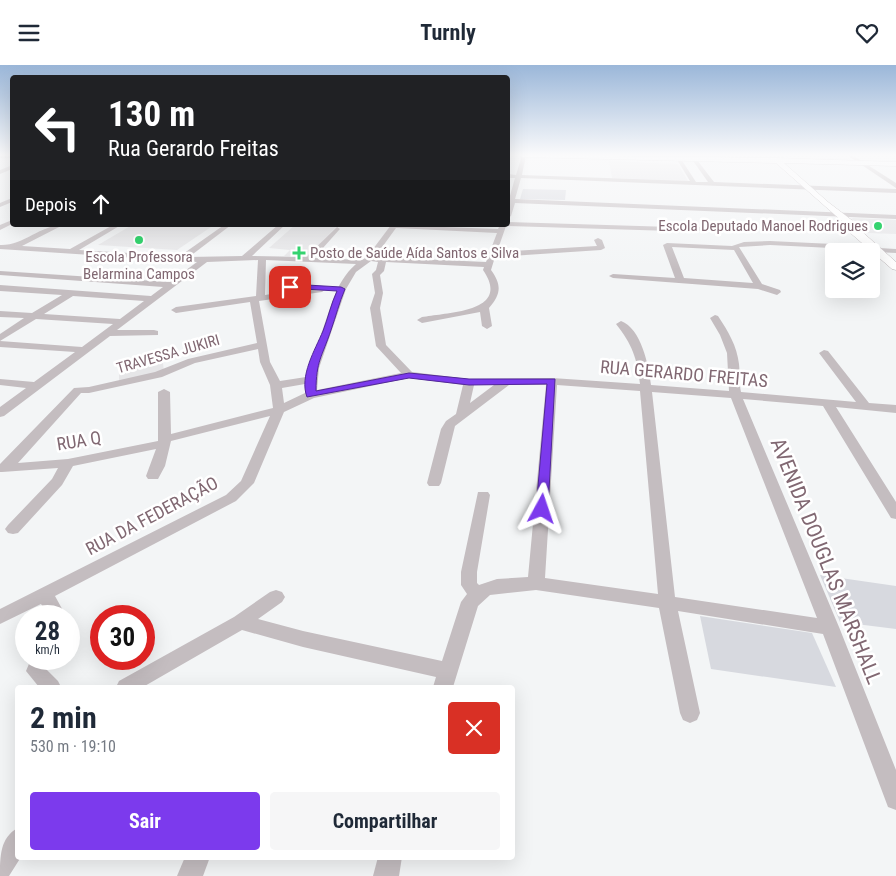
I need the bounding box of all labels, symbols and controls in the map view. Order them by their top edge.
icon: menu [15,19,43,47]
icon: heart [853,19,881,47]
text: Turnly [420,20,476,45]
text: 130 m [108,94,195,135]
icon: left [25,95,90,160]
text: Rua Gerardo Freitas [108,136,279,161]
icon: ahead [87,190,115,218]
text: Depois [25,193,77,216]
place label: Escola Deputado Manoel Rodrigues [658,217,868,235]
marker: Escola Deputado Manoel Rodrigues [872,220,884,232]
marker: Escola Professora Belarmina Campos [133,234,145,246]
map controls [825,243,880,298]
button: layers [825,243,880,298]
place label: Posto de Saúde Aída Santos e Silva [310,244,519,262]
marker: Posto de Saúde Aída Santos e Silva [292,246,306,260]
place label: Escola Professora Belarmina Campos [83,248,195,283]
pin [269,266,311,308]
icon: arrive [276,273,304,301]
street label: TRAVESSA JUKIRI [114,331,222,377]
street label: RUA GERARDO FREITAS [599,356,769,391]
street label: RUA Q [55,427,103,454]
street label: AVENIDA DOUGLAS MARSHALL [766,435,886,687]
street label: RUA DA FEDERAÇÃO [82,472,221,559]
position arrow [515,482,567,534]
speed limit sign: 30 [90,605,155,670]
text: 28 [35,617,60,646]
text: km/h [35,643,60,657]
text: 2 min [30,700,97,735]
button: close [448,702,500,754]
text: 530 m · 19:10 [30,737,116,756]
button: Sair [30,792,260,850]
button: Compartilhar [270,792,500,850]

